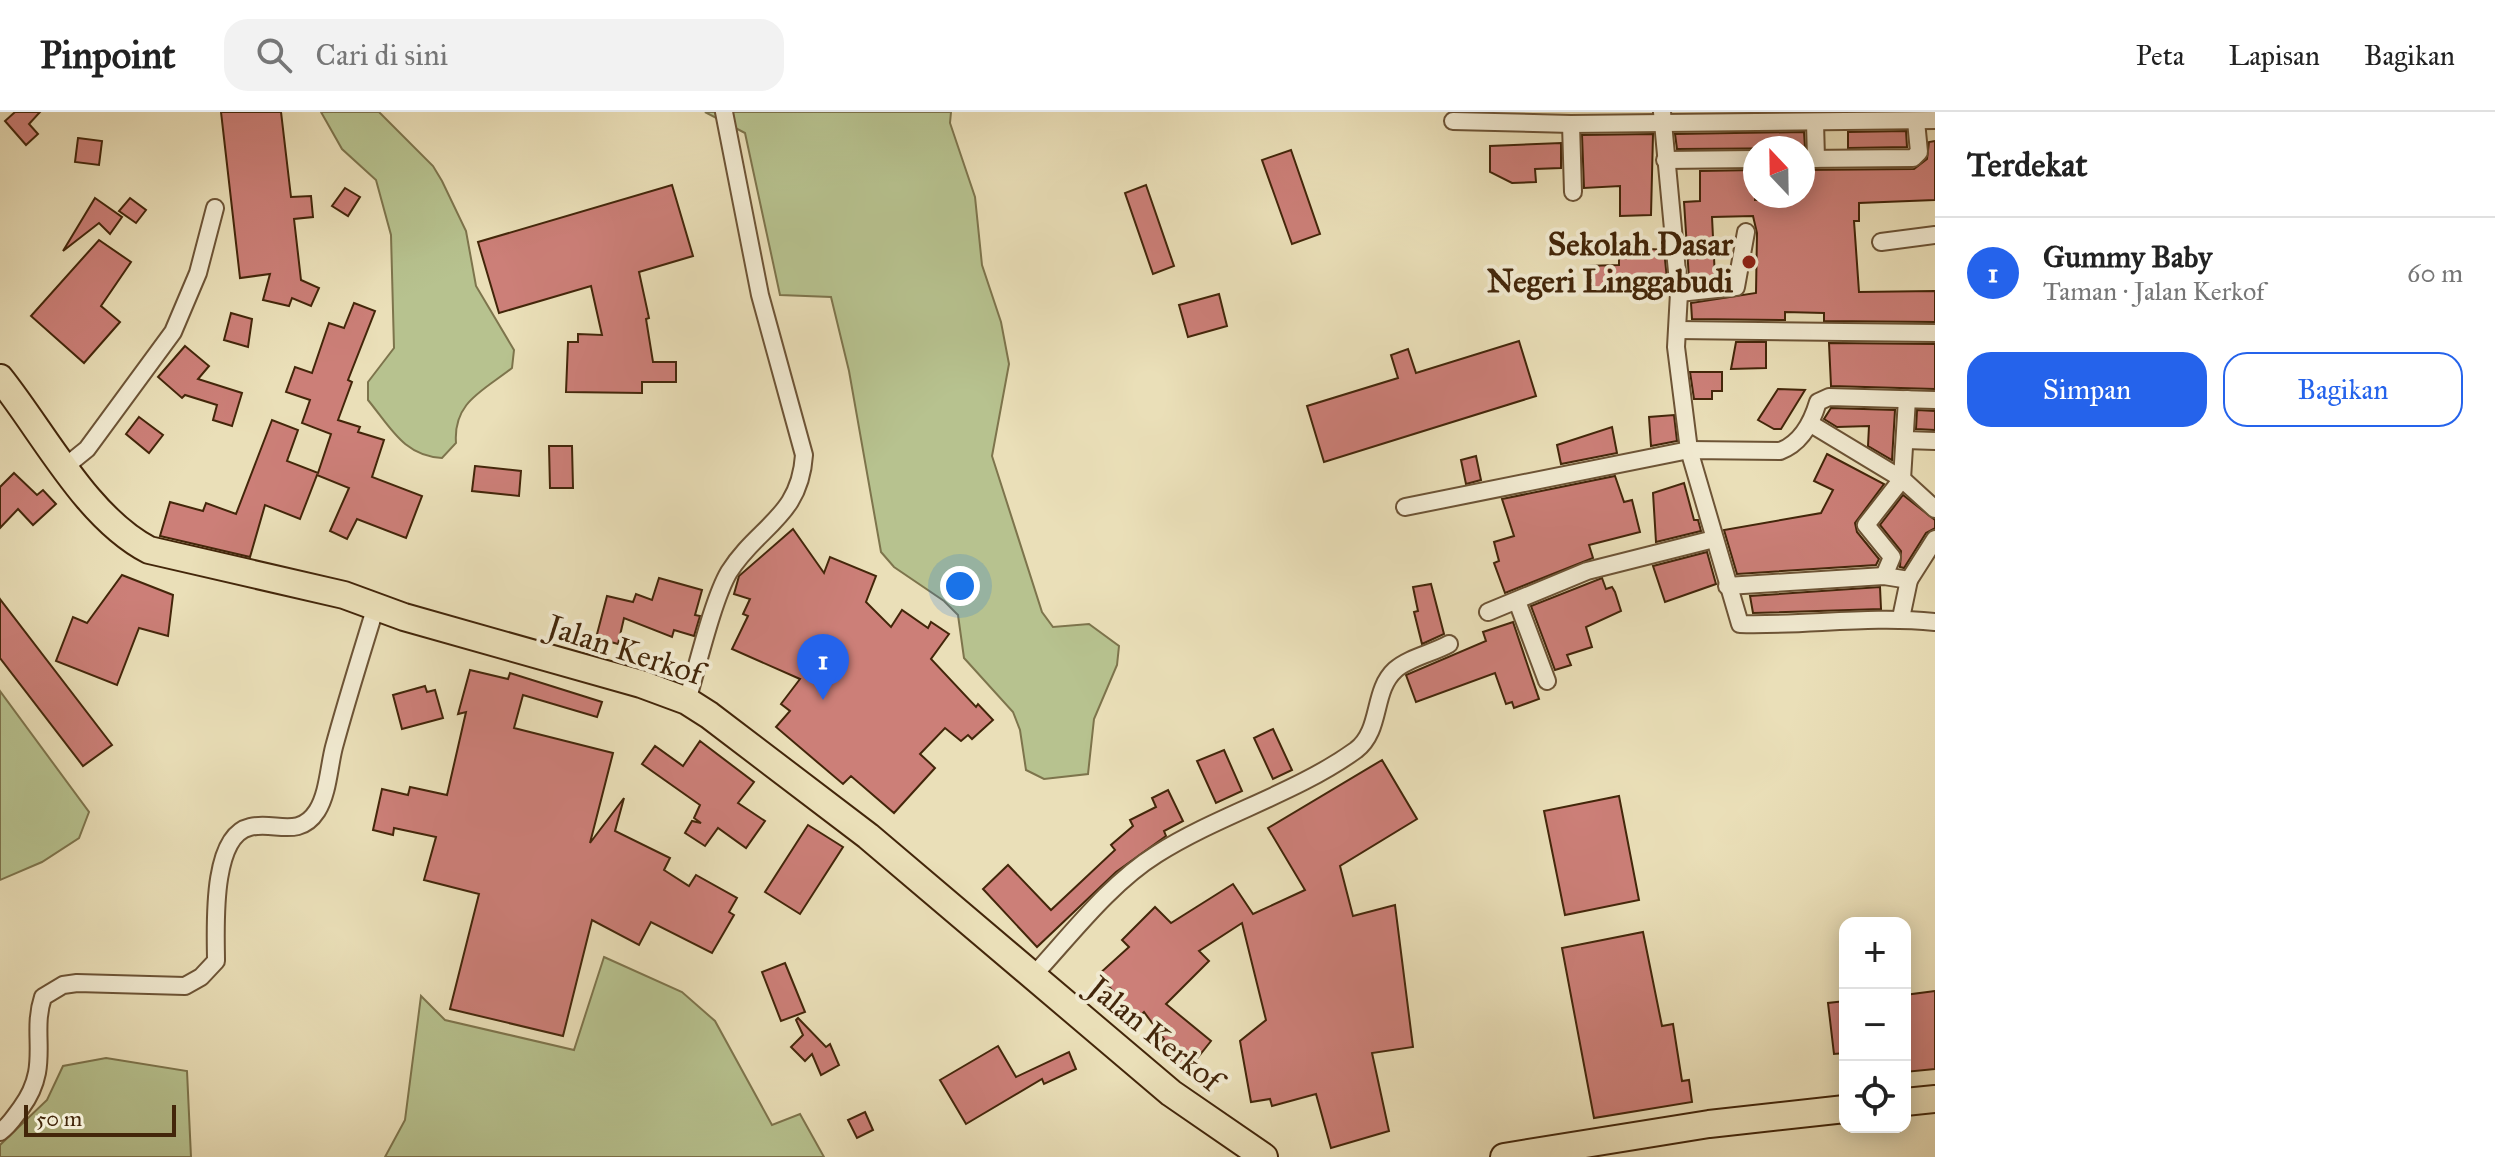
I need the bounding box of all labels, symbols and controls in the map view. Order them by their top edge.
search box [224,19,784,91]
text: Pinpoint [40,32,176,78]
icon: search [252,33,296,77]
text: Cari di sini [316,37,448,73]
text: Peta [2136,38,2185,73]
text: Lapisan [2229,38,2320,73]
text: Bagikan [2364,38,2455,73]
north arrow [1743,136,1815,208]
text: Terdekat [1967,144,2088,185]
place label: Sekolah Dasar Negeri Linggabudi [1487,225,1734,301]
text: Gummy Baby [2043,239,2212,275]
marker: Sekolah Dasar Negeri Linggabudi [1740,253,1758,271]
text: 1 [1988,257,1998,289]
text: 60 m [2407,257,2463,289]
text: Taman · Jalan Kerkof [2043,275,2265,307]
button: Simpan [1967,352,2207,427]
button: Bagikan [2223,352,2463,427]
your location [940,566,980,606]
street label: Jalan Kerkof [540,606,713,695]
pin: 1 [797,634,849,700]
map controls [1839,917,1911,1133]
button: + [1839,917,1911,989]
street label: Jalan Kerkof [1078,966,1234,1103]
button: − [1839,989,1911,1061]
button: locate [1839,1061,1911,1133]
scale bar [24,1101,176,1137]
text: 50 m [36,1105,82,1132]

